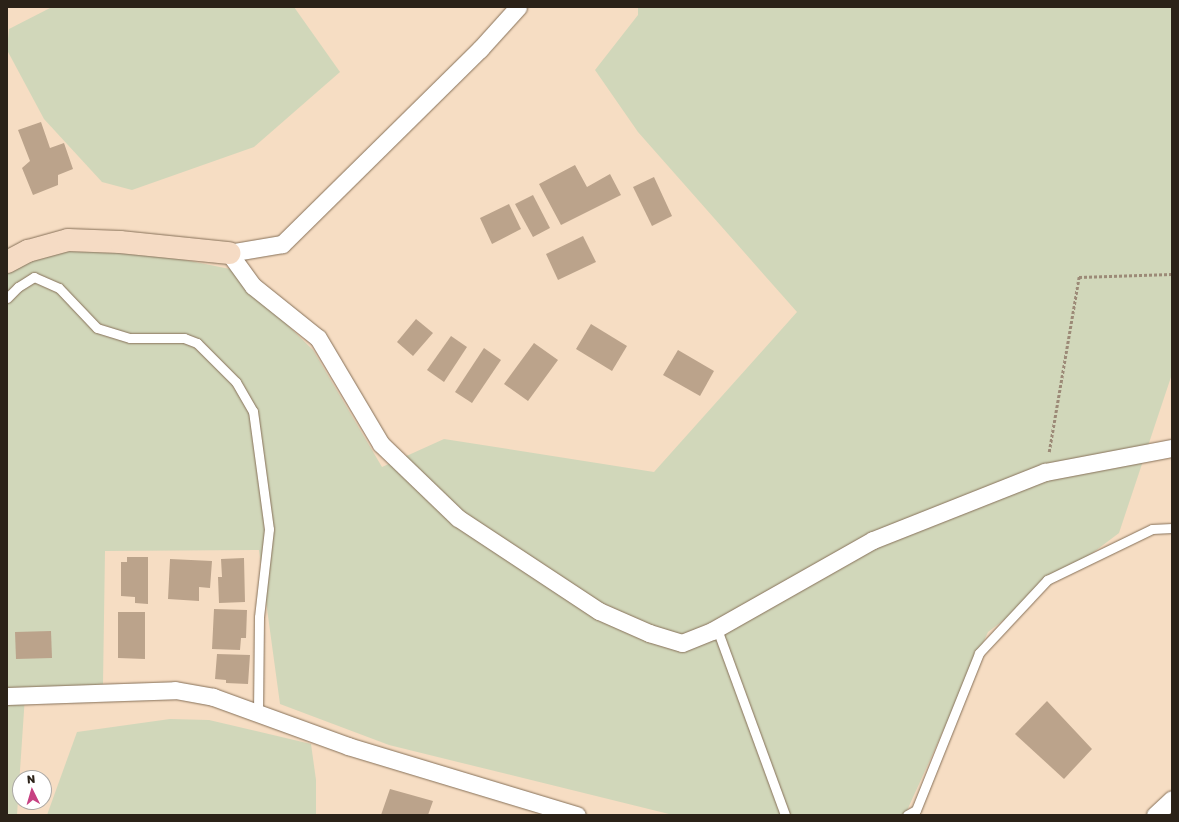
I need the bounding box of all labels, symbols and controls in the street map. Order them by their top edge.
north arrow [12,770,52,810]
text: N [26,772,36,785]

